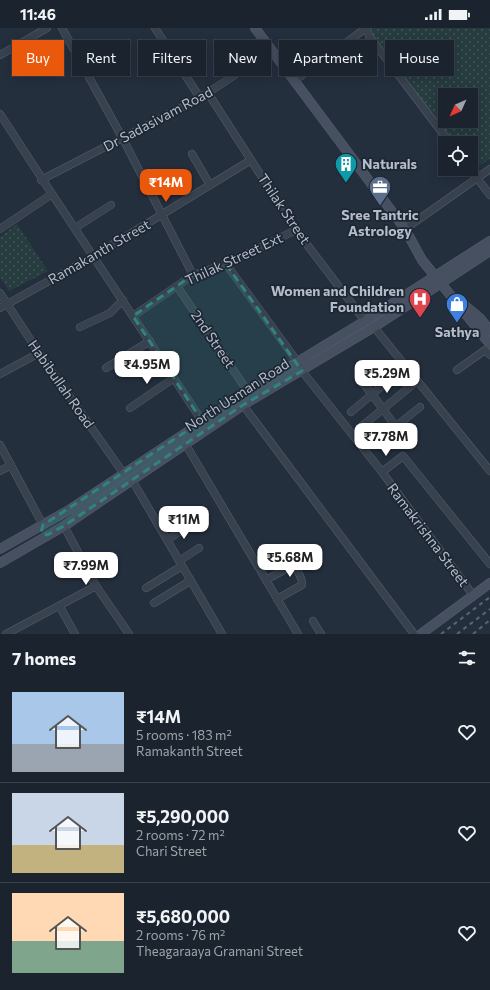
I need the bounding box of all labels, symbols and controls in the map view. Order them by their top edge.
text: 11:46 [20,5,56,23]
chip: Buy [12,40,64,76]
chip: Rent [72,40,130,76]
chip: Filters [138,40,206,76]
chip: New [214,40,271,76]
chip: Apartment [279,40,377,76]
chip: House [385,40,454,76]
street label: Dr Sadasivam Road [100,83,215,155]
north arrow [438,88,478,128]
map controls [438,88,478,176]
button: locate [438,136,478,176]
building icon: Naturals [333,151,359,184]
place label: Naturals [362,155,418,172]
pin: ₹14M [142,169,190,203]
street label: Thilak Street [255,170,314,247]
text: ₹14M [149,174,183,190]
office icon: Sree Tantric Astrology [367,174,393,207]
place label: Sree Tantric Astrology [341,206,419,239]
street label: Ramakanth Street [45,215,153,288]
street label: Thilak Street Ext [182,228,285,289]
place label: Women and Children Foundation [271,282,404,315]
hospital icon: Women and Children Foundation [407,286,433,319]
shop icon: Sathya [444,291,470,324]
street label: 2nd Street [188,307,239,371]
place label: Sathya [435,323,479,340]
street label: Habibullah Road [25,336,98,431]
pin: ₹4.95M [114,351,180,385]
street label: North Usman Road [182,355,292,435]
text: ₹4.95M [124,356,170,372]
pin: ₹5.29M [354,360,420,394]
text: ₹5.29M [364,365,410,381]
pin: ₹7.78M [353,423,419,457]
text: ₹7.78M [363,428,409,444]
street label: Ramakrishna Street [384,480,473,590]
pin: ₹11M [160,506,208,540]
text: ₹11M [168,511,200,527]
pin: ₹5.68M [257,544,323,578]
text: ₹5.68M [266,549,314,565]
pin: ₹7.99M [53,552,119,586]
text: ₹7.99M [63,557,109,573]
icon: filters [456,647,478,669]
text: 7 homes [12,648,76,669]
text: ₹14M [136,706,181,727]
icon: home [44,708,92,756]
icon: heart [456,721,478,743]
text: 5 rooms · 183 m² [136,727,232,743]
text: Ramakanth Street [136,743,243,759]
text: ₹5,290,000 [136,806,229,827]
icon: home [44,809,92,857]
icon: heart [456,822,478,844]
text: 2 rooms · 72 m² [136,827,225,843]
text: Chari Street [136,843,207,859]
text: ₹5,680,000 [136,906,230,927]
icon: home [44,909,92,957]
icon: heart [456,922,478,944]
text: 2 rooms · 76 m² [136,927,225,943]
text: Theagaraaya Gramani Street [136,943,303,959]

